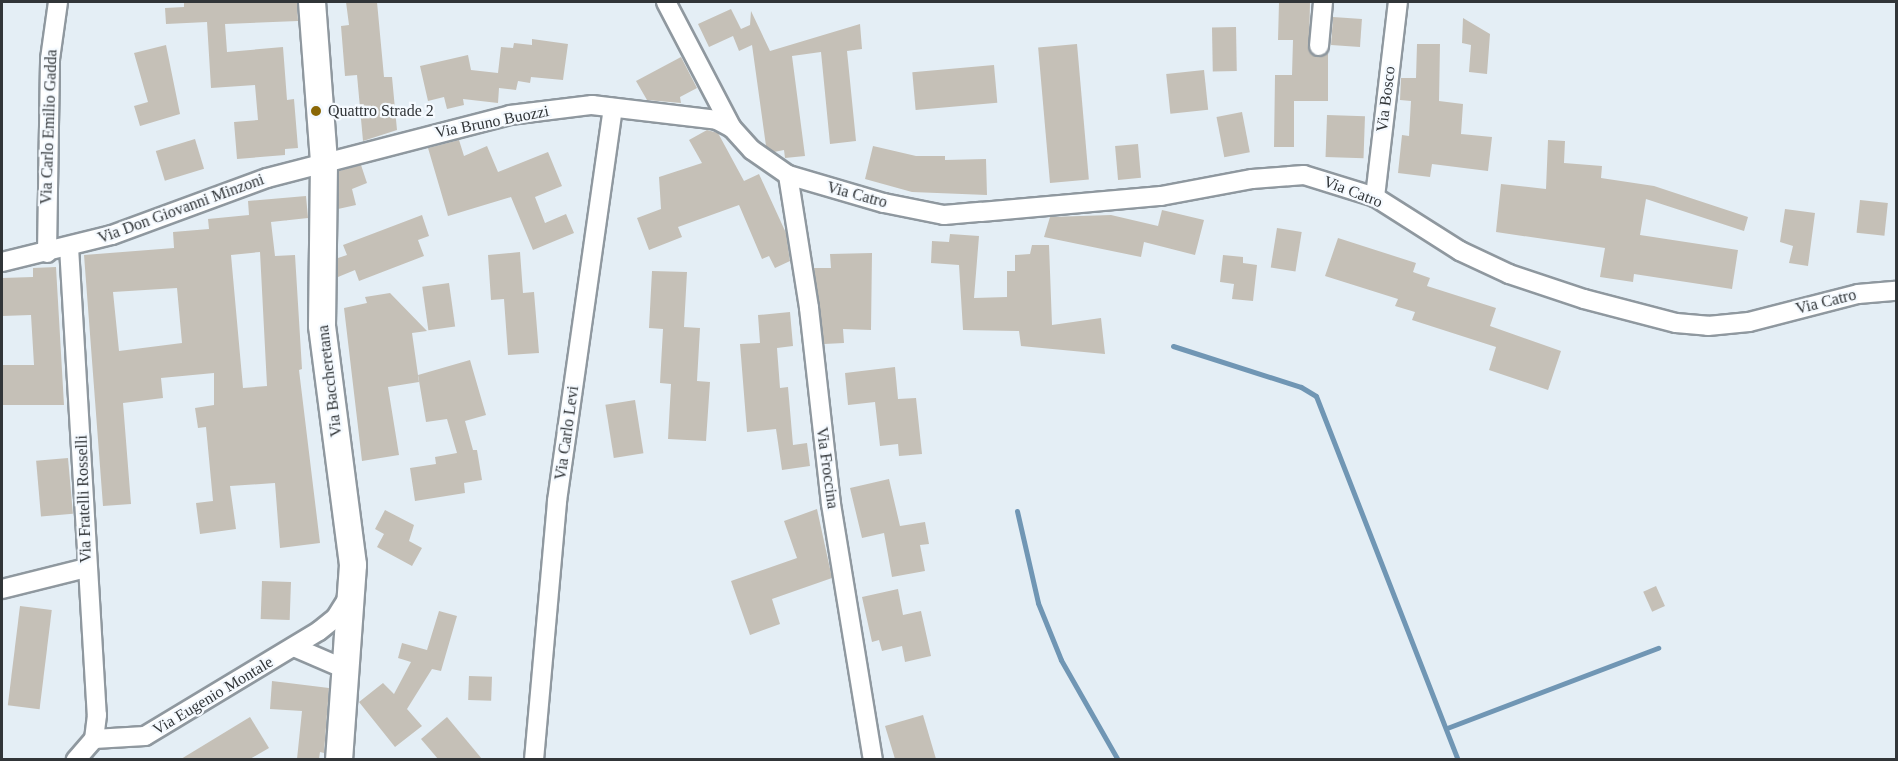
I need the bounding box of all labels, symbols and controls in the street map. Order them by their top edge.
street label: Via Carlo Emilio Gadda [37,49,61,205]
street label: Via Bosco [1372,65,1400,133]
place label: Quattro Strade 2 [328,101,434,121]
street label: Via Bruno Buozzi [433,102,551,142]
marker: Quattro Strade 2 [309,104,323,118]
street label: Via Don Giovanni Minzoni [95,170,267,248]
street label: Via Catro [1321,172,1385,212]
street label: Via Catro [825,178,889,212]
street label: Via Catro [1794,285,1858,319]
street label: Via Baccheretana [314,324,346,438]
street label: Via Carlo Levi [551,385,583,481]
street label: Via Froccina [812,426,842,510]
street label: Via Fratelli Rosselli [72,435,96,563]
street label: Via Eugenio Montale [149,653,277,739]

